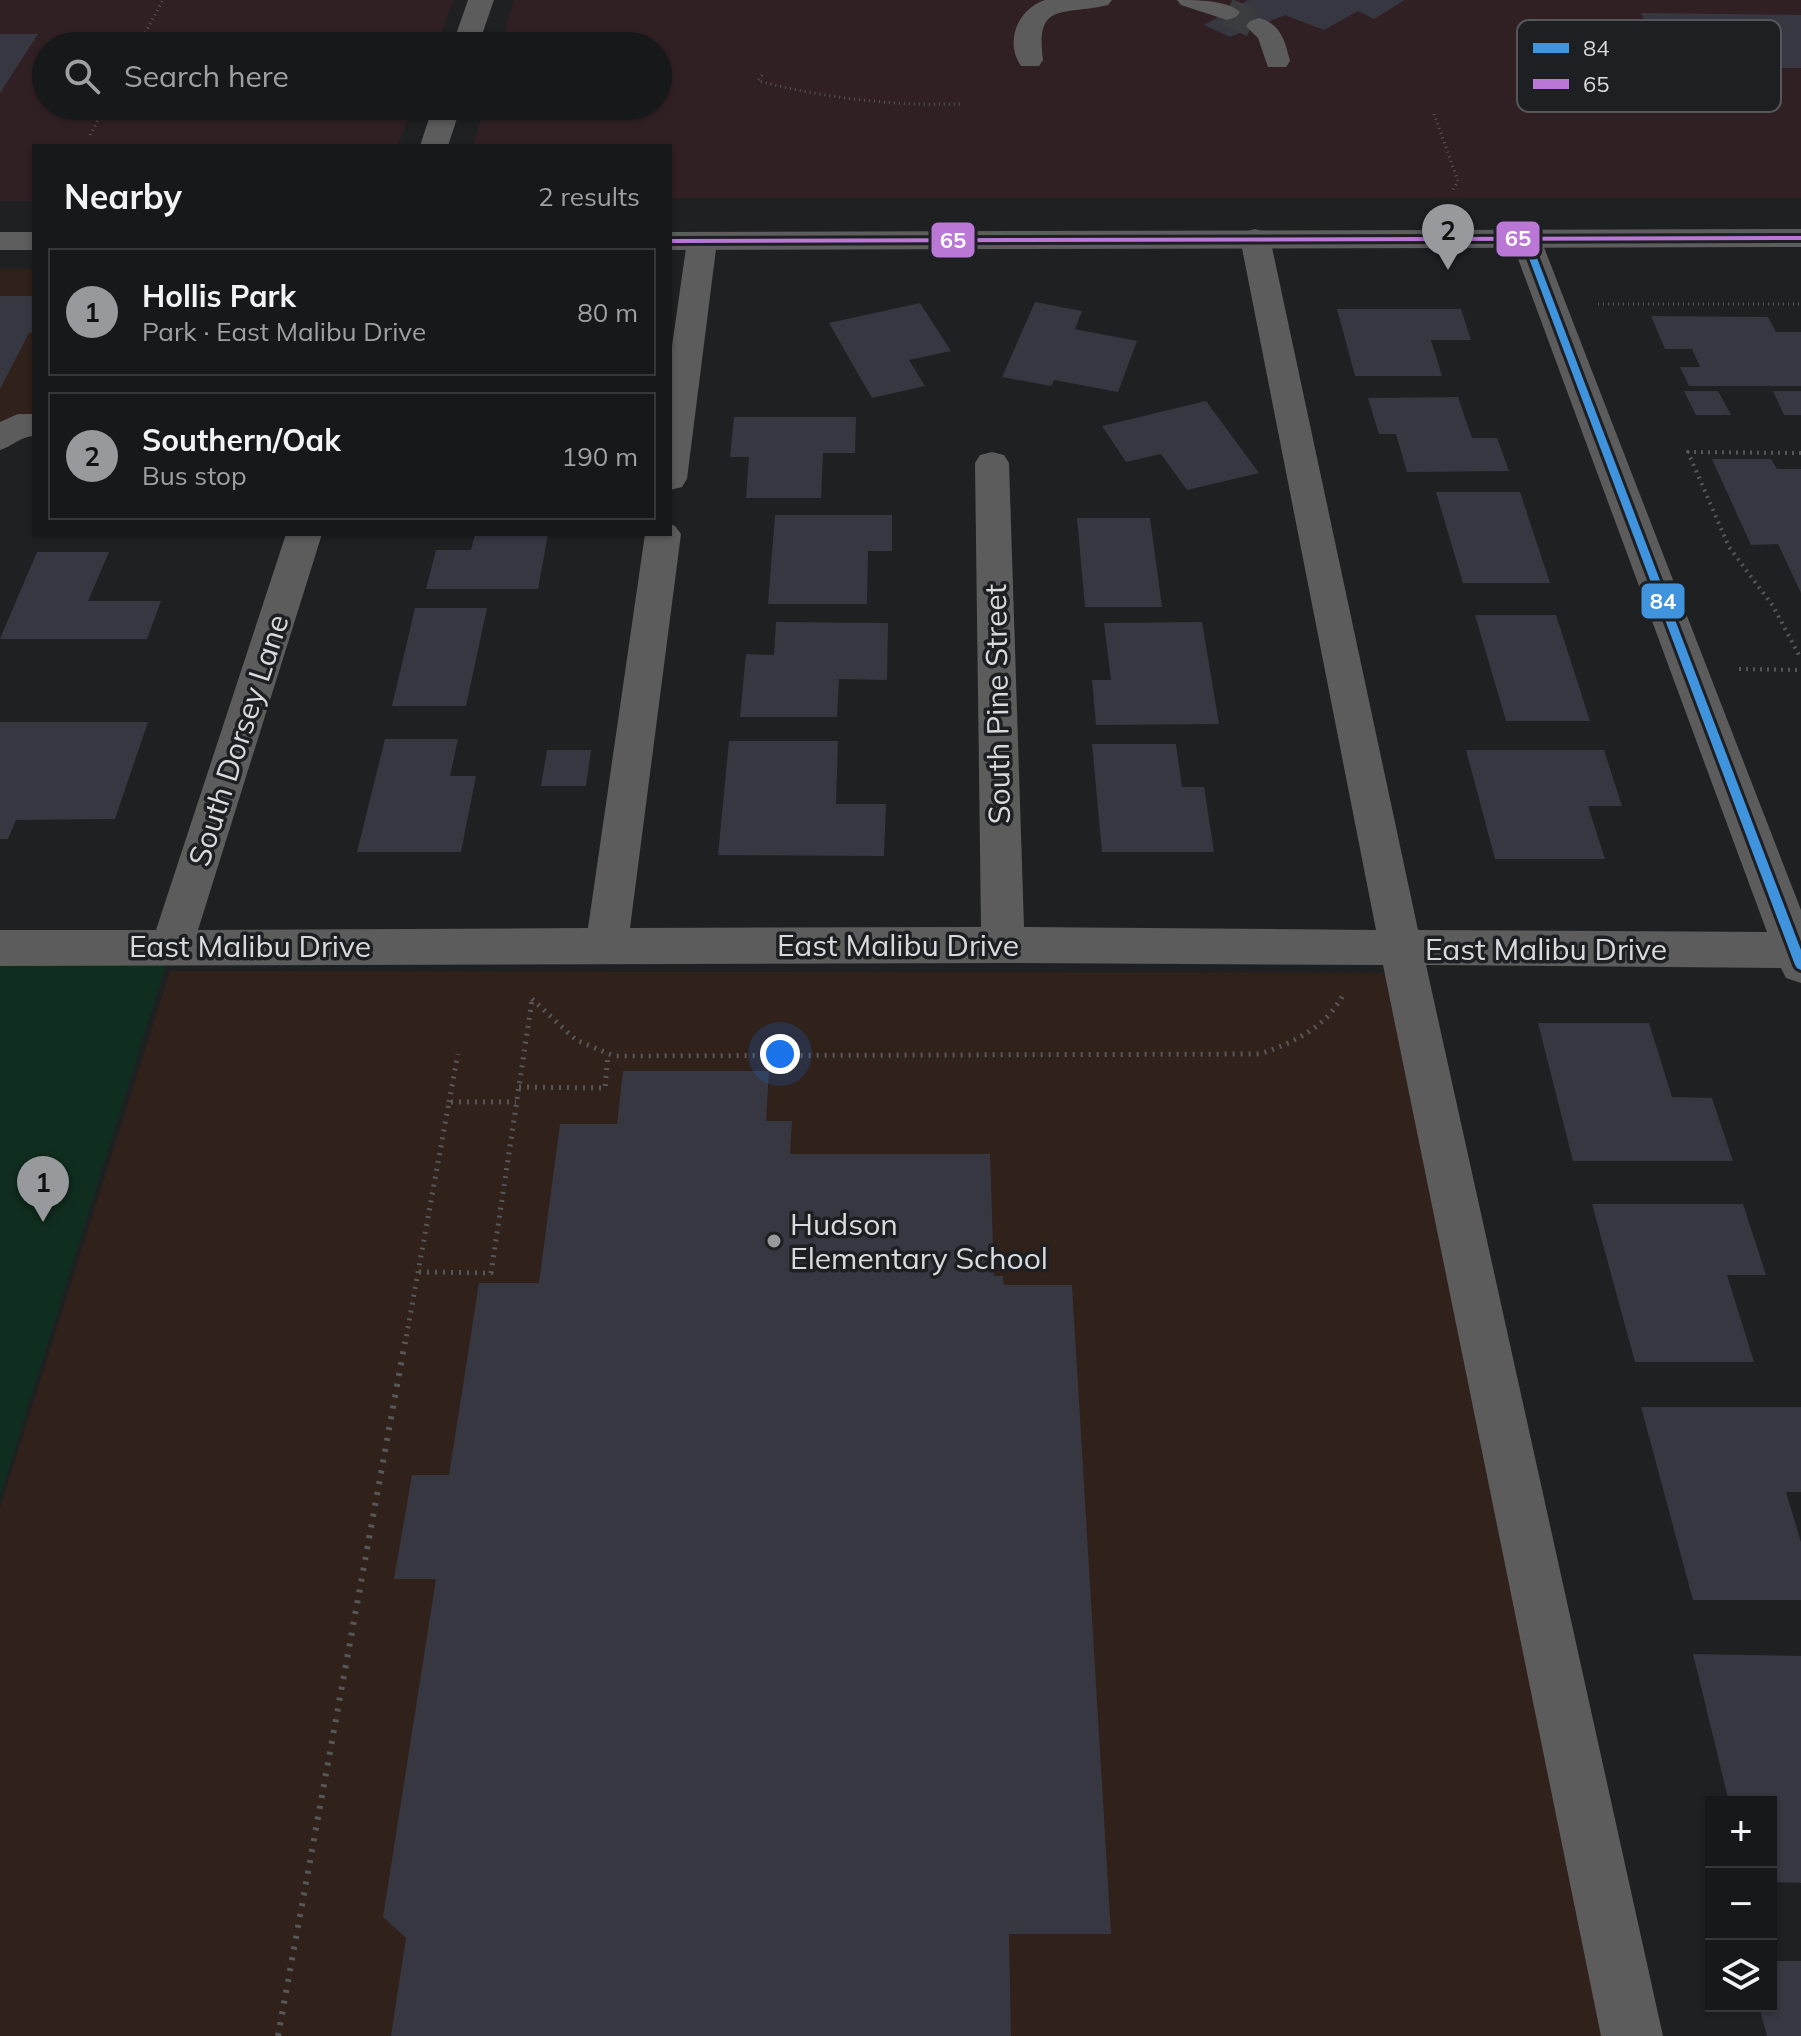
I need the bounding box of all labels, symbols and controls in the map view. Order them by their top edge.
legend [1517,20,1781,112]
search box [32,32,672,120]
text: 84 [1583,34,1609,62]
icon: search [60,54,104,98]
text: Search here [124,57,289,95]
text: 65 [1583,70,1609,98]
text: Nearby [64,175,182,218]
text: 2 results [538,180,640,213]
pin: 2 [1422,204,1474,270]
line badge: 65 [1495,220,1541,258]
line badge: 65 [930,221,976,259]
text: 65 [1505,224,1531,252]
text: 65 [940,226,966,254]
text: Hollis Park [142,277,296,315]
text: 1 [84,296,100,329]
text: 80 m [577,296,638,329]
text: Park · East Malibu Drive [142,315,426,348]
text: Southern/Oak [142,421,341,459]
text: 2 [84,440,100,473]
text: 190 m [562,440,638,473]
text: Bus stop [142,459,247,492]
line badge: 84 [1640,582,1686,620]
street label: South Pine Street [976,583,1018,825]
text: 84 [1650,587,1676,615]
street label: South Dorsey Lane [179,609,297,871]
street label: East Malibu Drive [777,926,1019,964]
street label: East Malibu Drive [129,927,371,965]
street label: East Malibu Drive [1425,930,1667,968]
your location [760,1034,800,1074]
pin: 1 [17,1156,69,1222]
place label: Hudson Elementary School [790,1205,1048,1277]
marker: Hudson Elementary School [765,1232,783,1250]
map controls [1705,1796,1777,2012]
button: + [1705,1796,1777,1868]
button: − [1705,1868,1777,1940]
button: layers [1705,1940,1777,2012]

